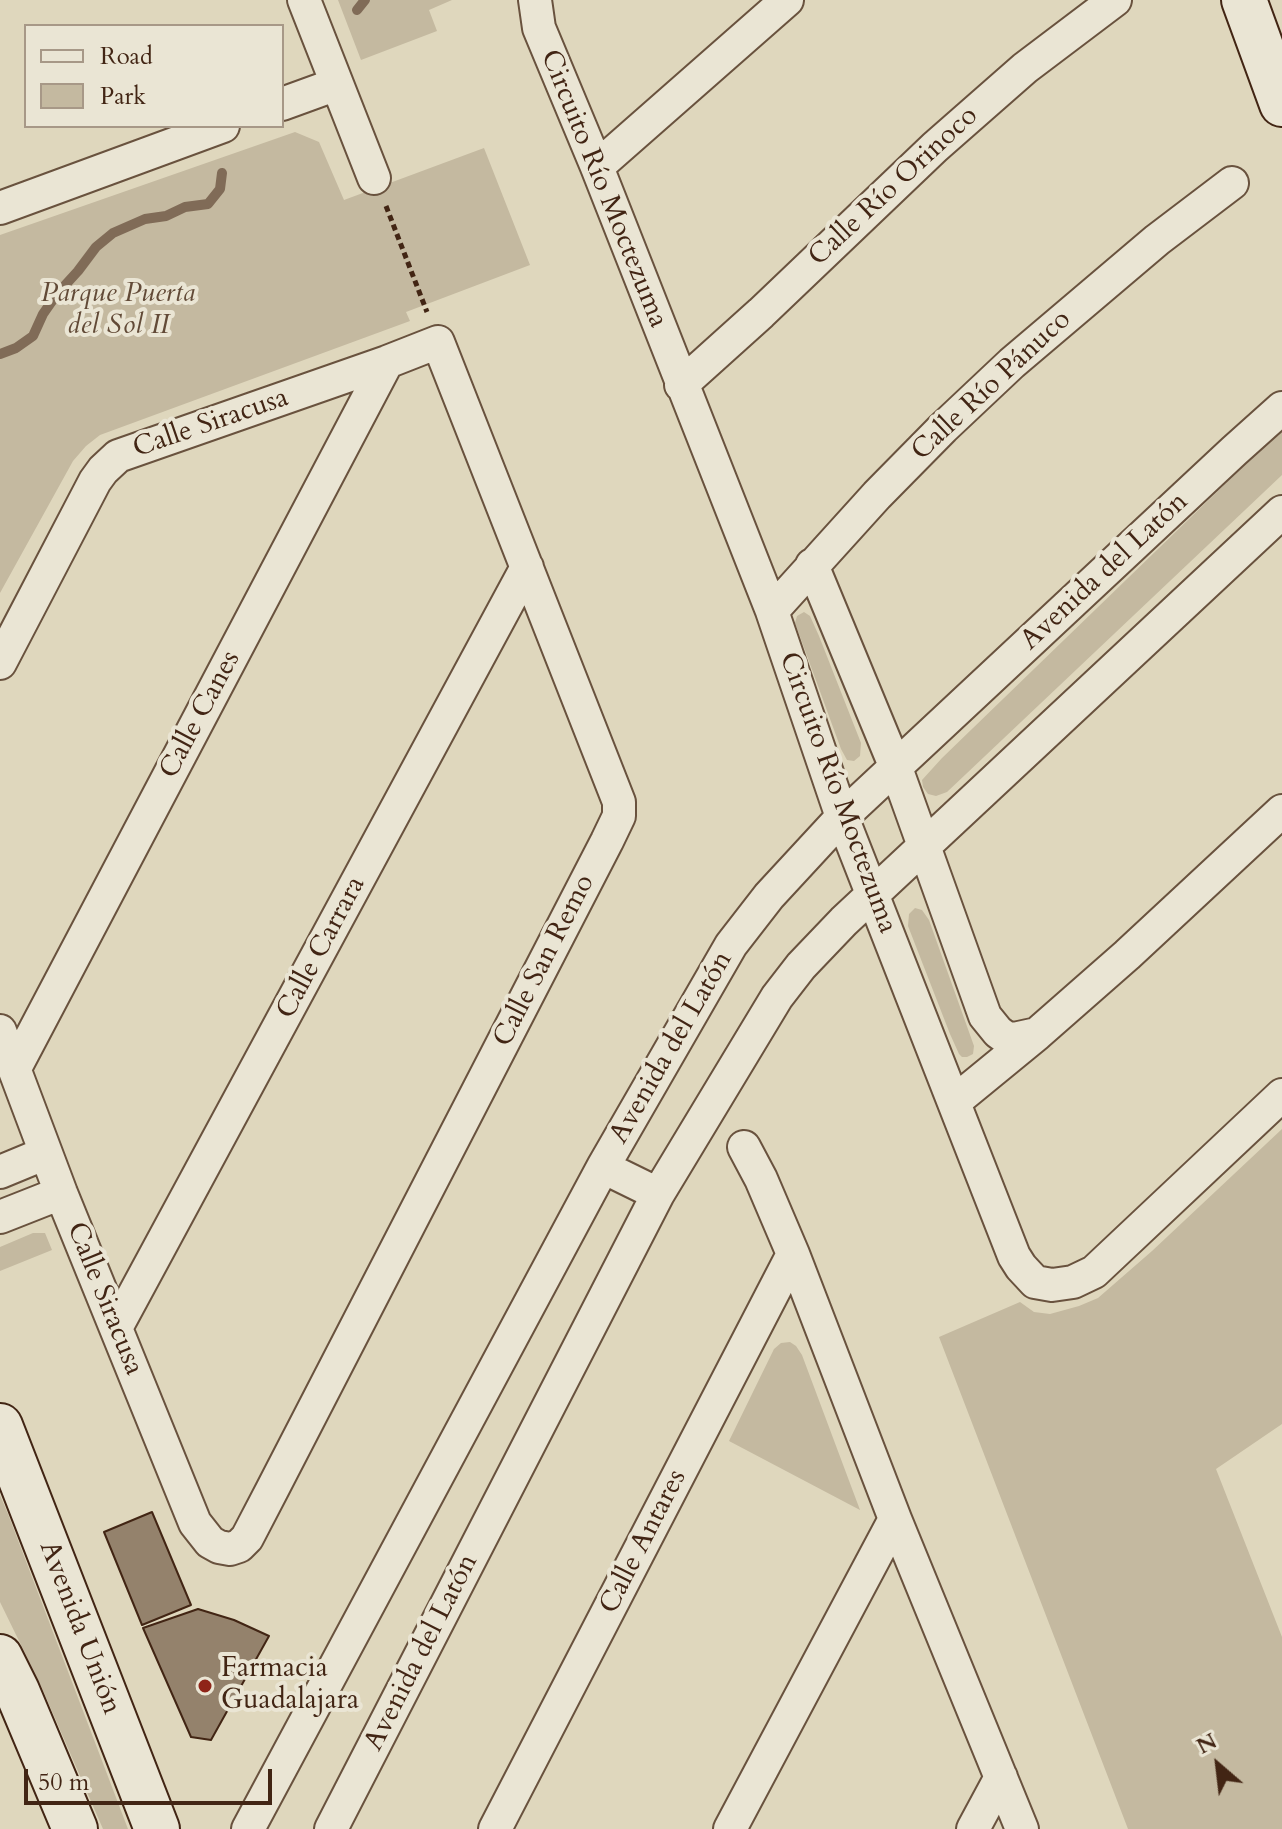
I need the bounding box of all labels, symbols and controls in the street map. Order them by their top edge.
legend [24,24,284,128]
text: Road [100,40,153,73]
street label: Circuito Río Moctezuma [532,45,674,333]
text: Park [100,80,146,113]
street label: Calle Río Orinoco [802,100,986,274]
park label: Parque Puerta del Sol II [41,278,195,344]
street label: Calle Río Pánuco [905,304,1079,468]
street label: Calle Siracusa [129,382,293,466]
street label: Avenida del Latón [1014,486,1196,658]
street label: Calle Canes [153,646,249,784]
street label: Circuito Río Moctezuma [771,648,903,938]
street label: Calle San Remo [487,869,603,1053]
street label: Calle Carrara [270,871,374,1025]
street label: Avenida del Latón [603,946,741,1150]
street label: Calle Siracusa [58,1218,150,1380]
street label: Calle Antares [593,1464,695,1620]
street label: Avenida Unión [31,1537,127,1719]
street label: Avenida del Latón [358,1549,486,1757]
place label: Farmacia Guadalajara [221,1653,359,1719]
marker: Farmacia Guadalajara [196,1677,214,1695]
north arrow [1178,1725,1258,1805]
text: N [1191,1726,1222,1762]
scale bar [28,1753,276,1803]
text: 50 m [38,1766,89,1799]

